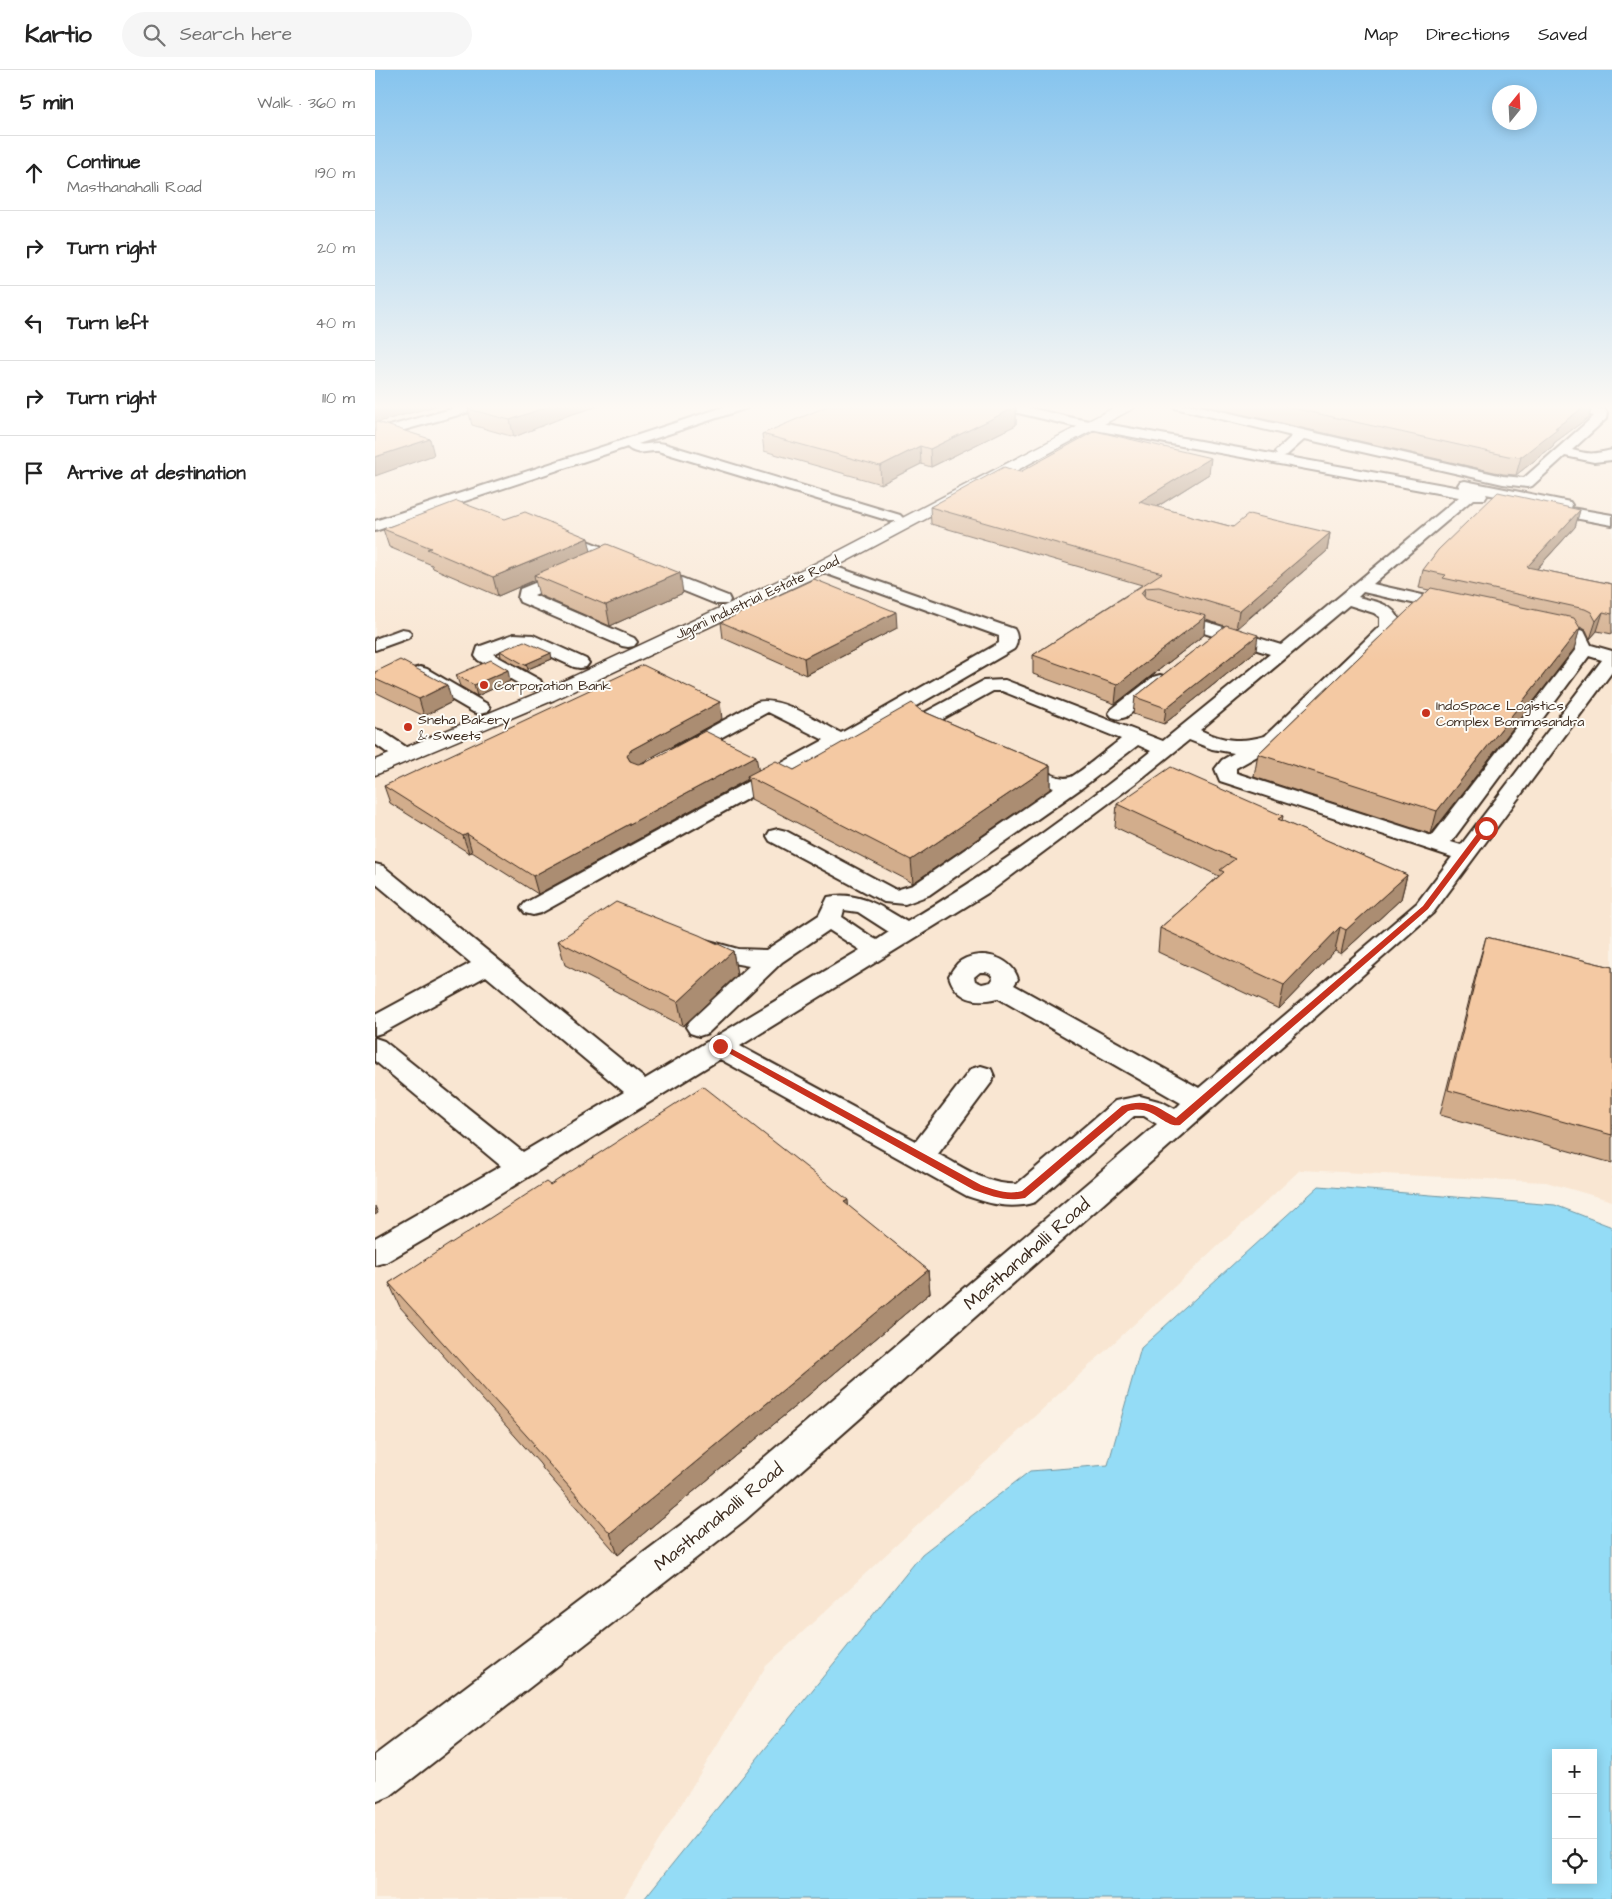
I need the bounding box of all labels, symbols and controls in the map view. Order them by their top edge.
search box [122,12,472,57]
text: Kartio [25,18,92,52]
icon: search [140,21,168,49]
text: Search here [180,21,292,48]
text: Map [1364,22,1398,47]
text: Directions [1426,22,1510,47]
text: Saved [1538,22,1587,47]
north arrow [1492,85,1537,130]
text: 5 min [20,88,73,117]
text: Walk · 360 m [257,92,355,114]
text: Continue [67,149,141,176]
icon: ahead [20,159,48,187]
text: 190 m [315,162,355,184]
text: Masthanahalli Road [67,176,202,198]
icon: right [20,234,48,262]
text: Turn right [67,235,156,262]
text: 20 m [317,237,355,259]
icon: left [20,309,48,337]
text: Turn left [67,310,148,337]
text: 40 m [315,312,355,334]
icon: right [20,384,48,412]
text: Turn right [67,385,156,412]
text: 110 m [322,387,355,409]
icon: arrive [20,459,48,487]
text: Arrive at destination [67,460,246,487]
street label: Jigani Industrial Estate Road [672,551,843,645]
place label: Corporation Bank [494,676,611,696]
marker: Corporation Bank [478,679,490,691]
place label: IndoSpace Logistics Complex Bommasandra [1436,696,1584,732]
marker: IndoSpace Logistics Complex Bommasandra [1420,707,1432,719]
place label: Sneha Bakery & Sweets [418,710,510,746]
marker: Sneha Bakery & Sweets [402,721,414,733]
route start [1475,817,1498,840]
route end [709,1035,732,1058]
street label: Masthanahalli Road [958,1191,1096,1317]
street label: Masthanahalli Road [648,1456,790,1578]
map controls [1552,1749,1597,1884]
button: + [1552,1749,1597,1794]
button: − [1552,1794,1597,1839]
button: locate [1552,1839,1597,1884]

